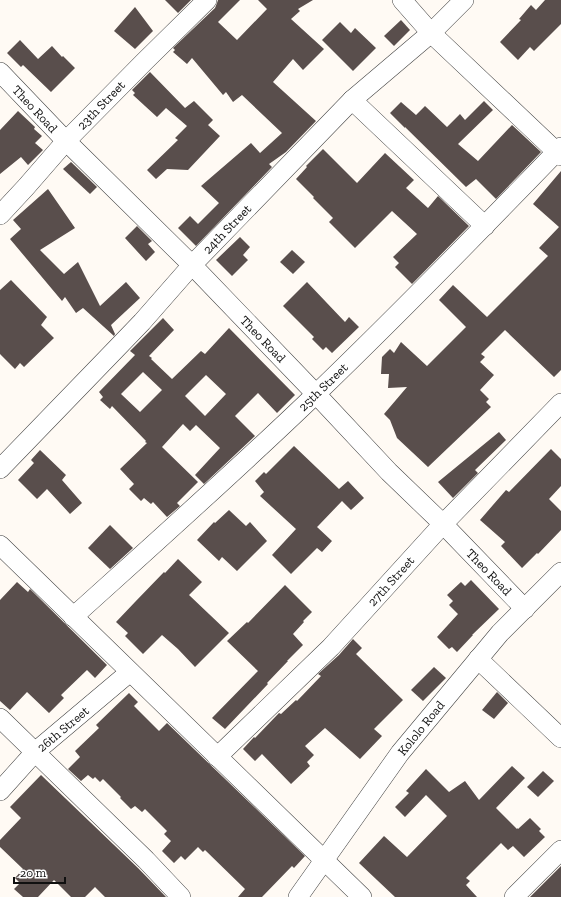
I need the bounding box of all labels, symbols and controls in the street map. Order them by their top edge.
street label: 23th Street [74,77,128,133]
street label: Theo Road [9,82,61,136]
street label: 24th Street [200,201,254,257]
street label: Theo Road [237,313,289,365]
street label: 25th Street [295,360,351,414]
street label: Theo Road [463,546,515,598]
street label: 27th Street [365,553,417,609]
street label: Kololo Road [394,698,448,758]
street label: 26th Street [34,703,92,755]
scale bar [14,859,65,885]
text: 20 m [20,866,47,880]

